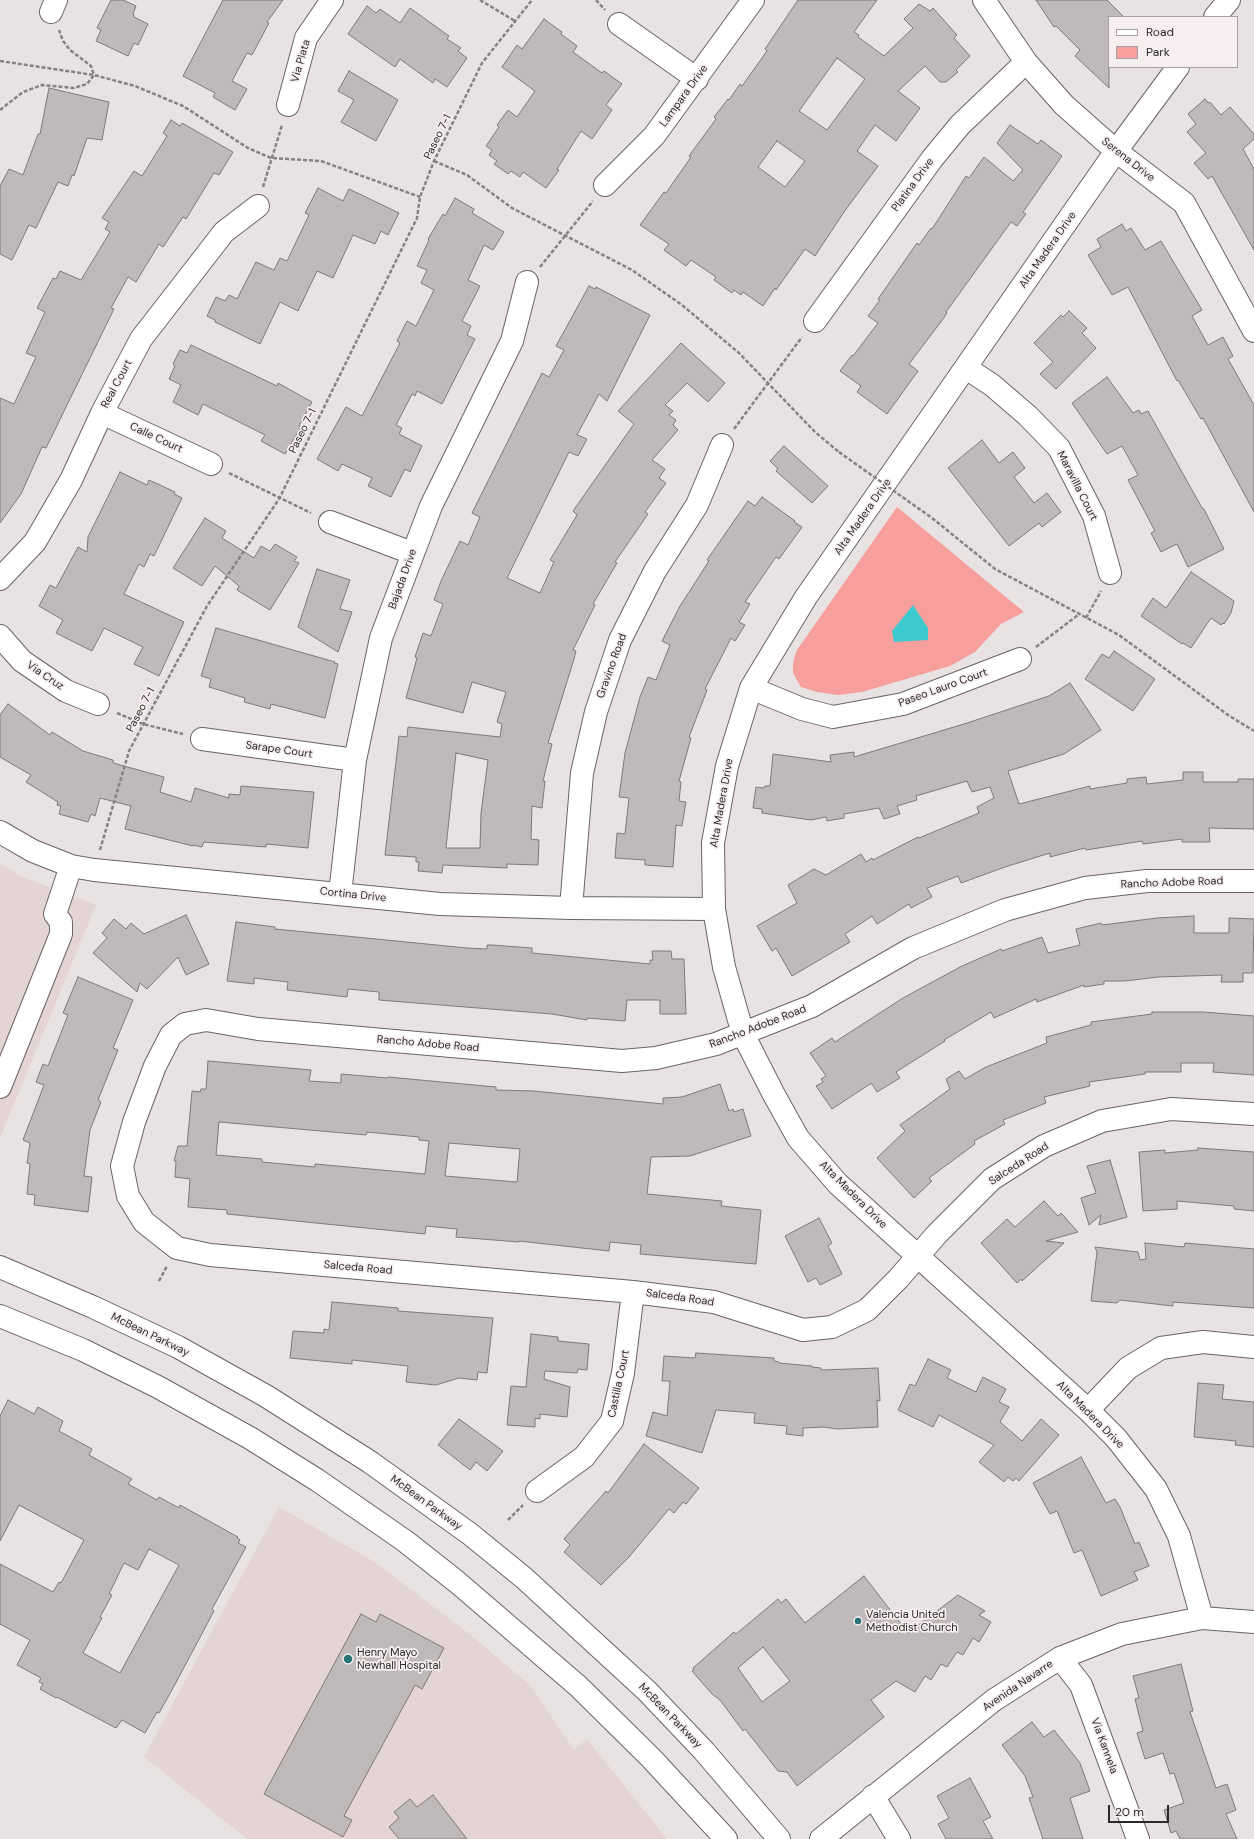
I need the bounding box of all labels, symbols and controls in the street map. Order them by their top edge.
legend [1108,16,1238,68]
text: Road [1146,24,1174,40]
street label: Via Plata [289,38,313,84]
text: Park [1146,44,1170,60]
street label: Lampara Drive [657,62,711,130]
street label: Paseo 7-1 [422,112,454,162]
street label: Serena Drive [1099,135,1157,185]
street label: Platina Drive [889,156,937,214]
street label: Alta Madera Drive [1017,209,1079,291]
street label: Real Court [99,358,135,410]
street label: Paseo 7-1 [287,406,319,456]
street label: Calle Court [127,420,185,456]
street label: Maravilla Court [1054,449,1100,523]
street label: Alta Madera Drive [832,476,894,558]
street label: Bajada Drive [386,547,420,611]
street label: Gravino Road [594,632,630,700]
street label: Via Cruz [24,659,66,693]
street label: Paseo Lauro Court [897,666,989,710]
street label: Paseo 7-1 [124,686,158,734]
street label: Sarape Court [245,739,313,761]
street label: Alta Madera Drive [708,757,736,849]
street label: Rancho Adobe Road [1120,875,1224,891]
street label: Cortina Drive [319,885,387,905]
street label: Rancho Adobe Road [708,1002,808,1052]
street label: Rancho Adobe Road [376,1033,480,1055]
street label: Salceda Road [987,1140,1051,1188]
street label: Alta Madera Drive [816,1158,890,1232]
street label: Salceda Road [323,1258,393,1278]
street label: Salceda Road [645,1287,715,1309]
street label: McBean Parkway [109,1310,191,1360]
street label: Castilla Court [605,1349,633,1419]
street label: Alta Madera Drive [1053,1378,1127,1452]
street label: McBean Parkway [388,1473,464,1533]
place label: Valencia United Methodist Church [866,1608,958,1634]
marker: Valencia United Methodist Church [853,1616,863,1626]
place label: Henry Mayo Newhall Hospital [357,1646,441,1672]
marker: Henry Mayo Newhall Hospital [342,1653,354,1665]
street label: Avenida Navarre [980,1658,1056,1714]
street label: McBean Parkway [636,1681,704,1751]
street label: Via Kannela [1088,1716,1120,1776]
scale bar [1110,1797,1171,1823]
text: 20 m [1115,1804,1144,1820]

